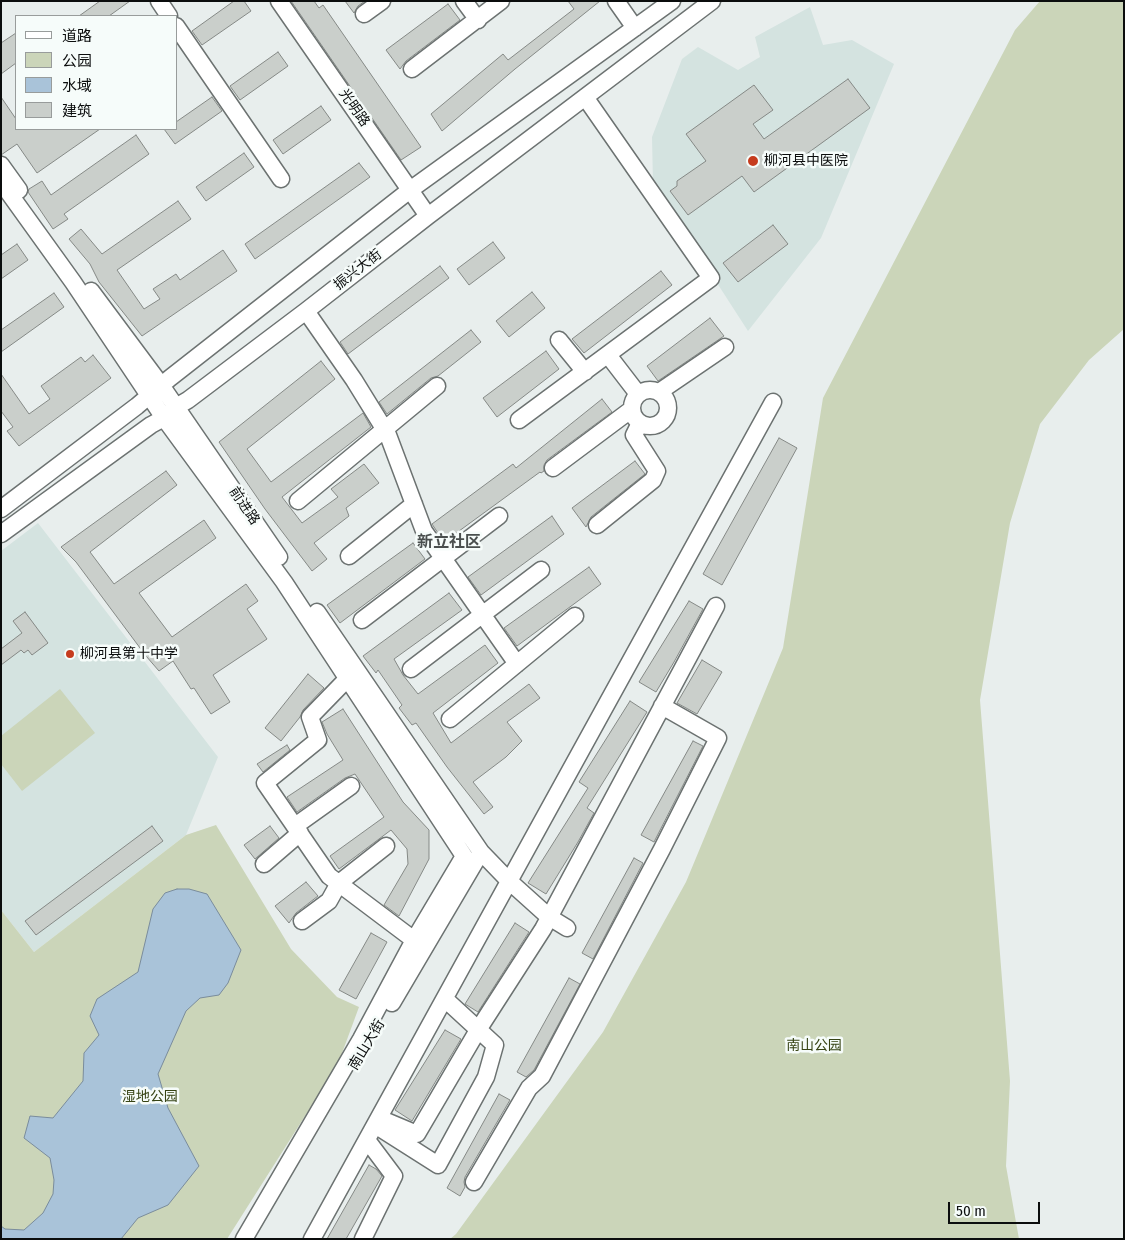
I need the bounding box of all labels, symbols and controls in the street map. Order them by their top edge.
legend [15,15,178,130]
text: 道路 [62,27,92,45]
text: 公园 [62,52,92,70]
text: 水域 [62,77,92,95]
street label: 光明路 [335,86,373,130]
text: 建筑 [62,102,92,120]
place label: 柳河县中医院 [764,153,848,169]
marker: 柳河县中医院 [746,154,760,168]
street label: 振兴大街 [331,246,385,294]
street label: 前进路 [225,484,263,528]
district label: 新立社区 [417,533,481,553]
place label: 柳河县第十中学 [80,646,178,662]
marker: 柳河县第十中学 [64,648,76,660]
street label: 南山大街 [345,1017,389,1073]
park label: 南山公园 [786,1038,842,1054]
park label: 湿地公园 [122,1089,178,1105]
scale bar [950,1192,1042,1224]
text: 50 m [956,1202,986,1220]

